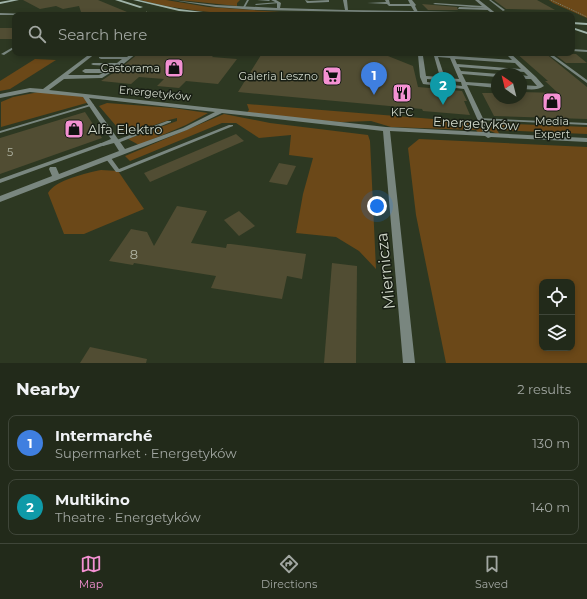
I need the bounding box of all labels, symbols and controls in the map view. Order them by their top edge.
search box [12,12,575,56]
icon: search [26,23,48,45]
text: Search here [58,25,147,44]
shop icon: Castorama [163,57,185,79]
place label: Castorama [101,61,160,75]
pin: 1 [361,62,387,95]
supermarket icon: Galeria Leszno [321,65,343,87]
north arrow [491,68,527,104]
place label: Galeria Leszno [238,69,318,83]
pin: 2 [430,72,456,105]
street label: Energetyków [118,82,192,104]
restaurant icon: KFC [391,82,413,104]
shop icon: Media Expert [541,91,563,113]
place label: KFC [391,105,413,119]
street label: Energetyków [433,113,520,133]
place label: Media Expert [534,114,571,141]
shop icon: Alfa Elektro [63,118,85,140]
place label: Alfa Elektro [88,121,162,137]
house number: 5 [7,145,13,159]
your location [367,196,387,216]
street label: Miernicza [372,232,399,310]
house number: 8 [130,246,138,262]
map controls [539,279,575,351]
button: locate [539,279,575,315]
button: layers [539,315,575,351]
text: Nearby [16,379,80,399]
text: 2 results [517,381,571,397]
text: Intermarché [55,426,152,445]
text: 1 [27,435,33,451]
text: 130 m [532,435,570,451]
text: Supermarket · Energetyków [55,445,237,461]
text: Multikino [55,490,130,509]
text: 2 [26,499,34,515]
text: 140 m [531,499,570,515]
text: Theatre · Energetyków [55,509,201,525]
tab: Map [79,553,103,591]
tab: Directions [261,553,317,591]
tab: Saved [475,553,508,591]

